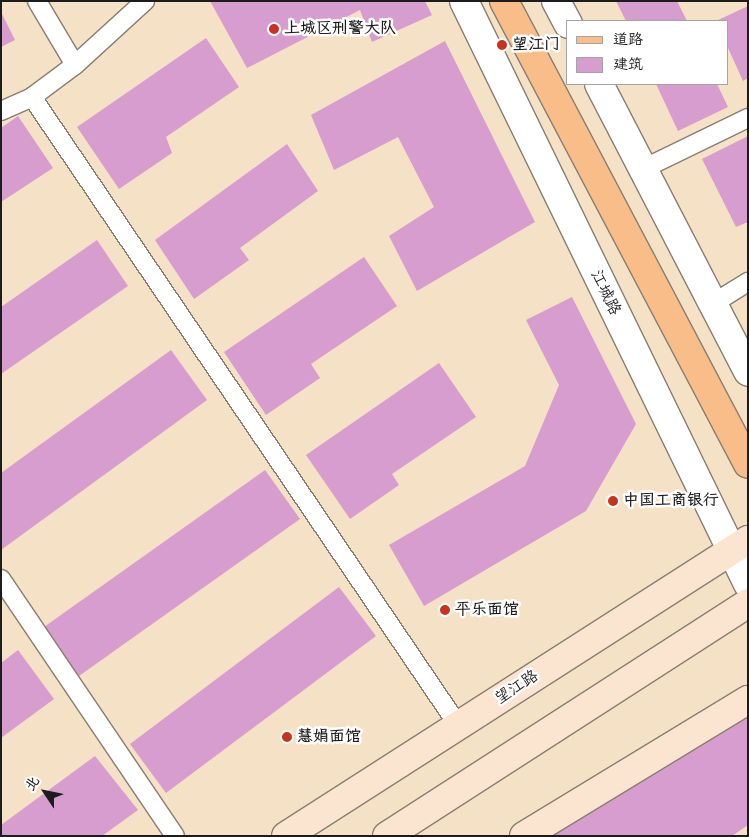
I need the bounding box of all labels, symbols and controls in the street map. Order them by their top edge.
place label: 上城区刑警大队 [284,19,396,39]
legend [566,20,729,85]
marker: 上城区刑警大队 [268,23,280,35]
text: 道路 [613,30,643,50]
place label: 望江门 [512,35,560,55]
marker: 望江门 [496,39,508,51]
text: 建筑 [613,55,643,75]
street label: 江城路 [586,267,624,319]
place label: 中国工商银行 [623,491,719,511]
marker: 中国工商银行 [607,495,619,507]
place label: 平乐面馆 [455,600,519,620]
marker: 平乐面馆 [439,604,451,616]
street label: 望江路 [492,667,542,709]
place label: 慧娟面馆 [297,727,361,747]
marker: 慧娟面馆 [281,731,293,743]
north arrow [20,767,70,817]
text: 北 [21,773,44,794]

